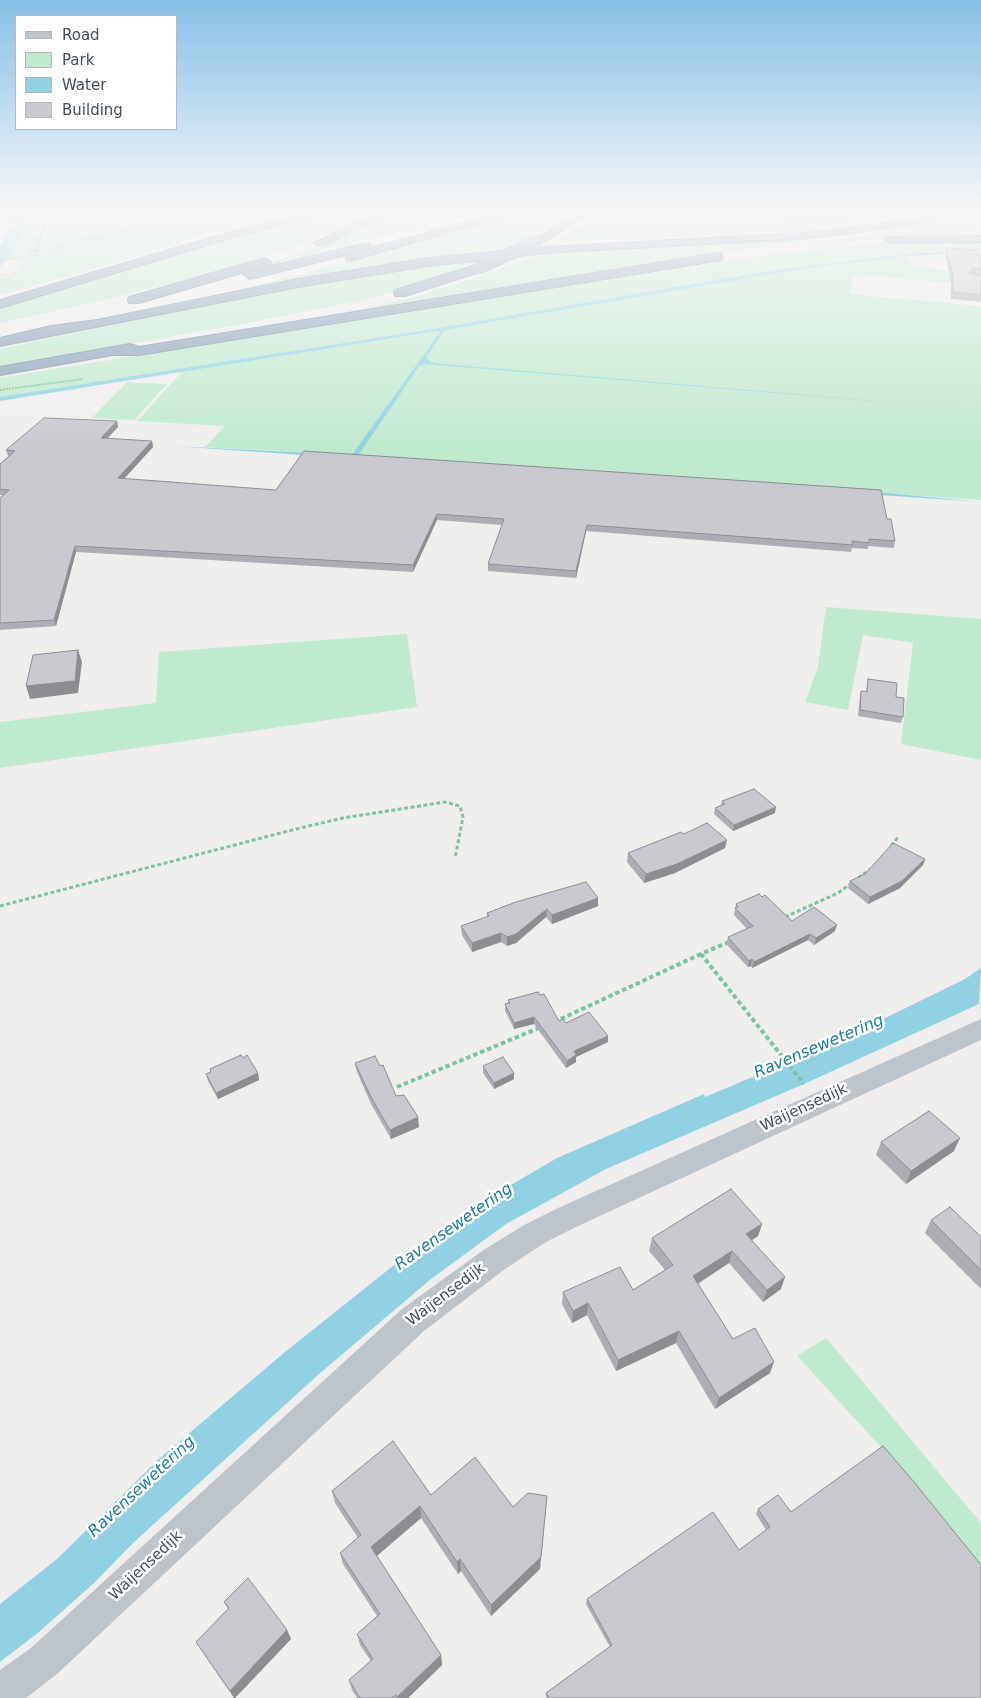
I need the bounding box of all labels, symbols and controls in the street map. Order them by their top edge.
legend [15,15,178,130]
text: Road [62,26,100,44]
text: Park [62,51,94,69]
text: Water [62,76,106,94]
text: Building [62,101,123,119]
water label: Ravensewetering [751,1011,887,1083]
street label: Waijensedijk [758,1080,850,1136]
water label: Ravensewetering [392,1179,516,1275]
street label: Waijensedijk [403,1260,489,1330]
water label: Ravensewetering [85,1433,199,1541]
street label: Waijensedijk [106,1527,186,1605]

